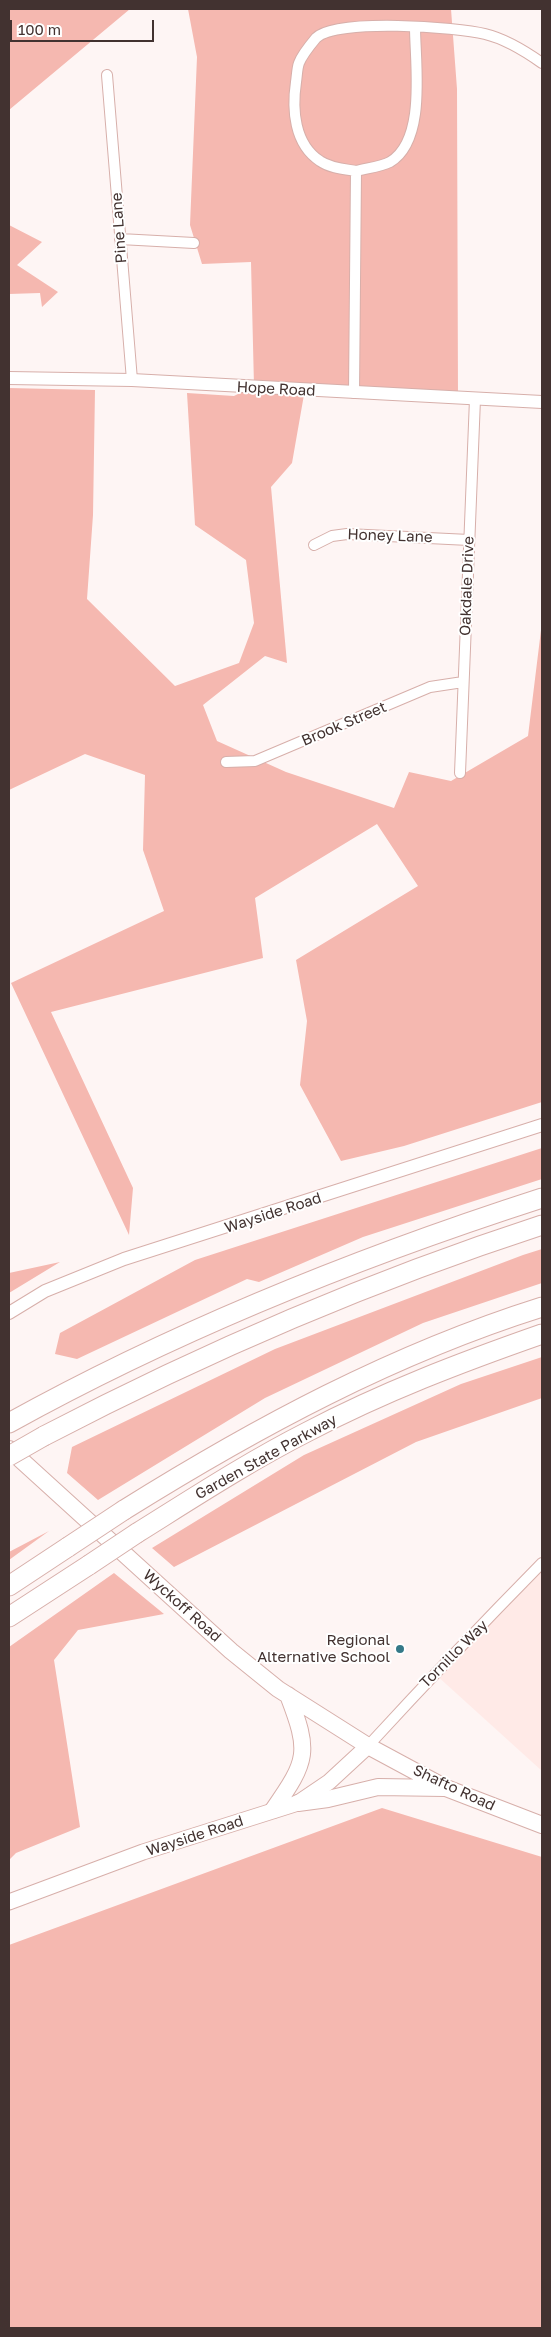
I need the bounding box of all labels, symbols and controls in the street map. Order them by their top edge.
scale bar [12,10,156,42]
text: 100 m [18,20,61,38]
street label: Pine Lane [108,192,130,264]
street label: Hope Road [236,378,316,400]
street label: Honey Lane [347,526,433,546]
street label: Oakdale Drive [456,536,478,636]
street label: Brook Street [299,698,389,750]
street label: Wayside Road [222,1189,324,1237]
street label: Garden State Parkway [192,1411,340,1503]
street label: Wyckoff Road [139,1566,225,1646]
street label: Tornillo Way [416,1616,492,1692]
place label: Regional Alternative School [257,1631,390,1666]
marker: Regional Alternative School [394,1643,406,1655]
street label: Shafto Road [410,1761,498,1815]
street label: Wayside Road [144,1812,246,1860]

